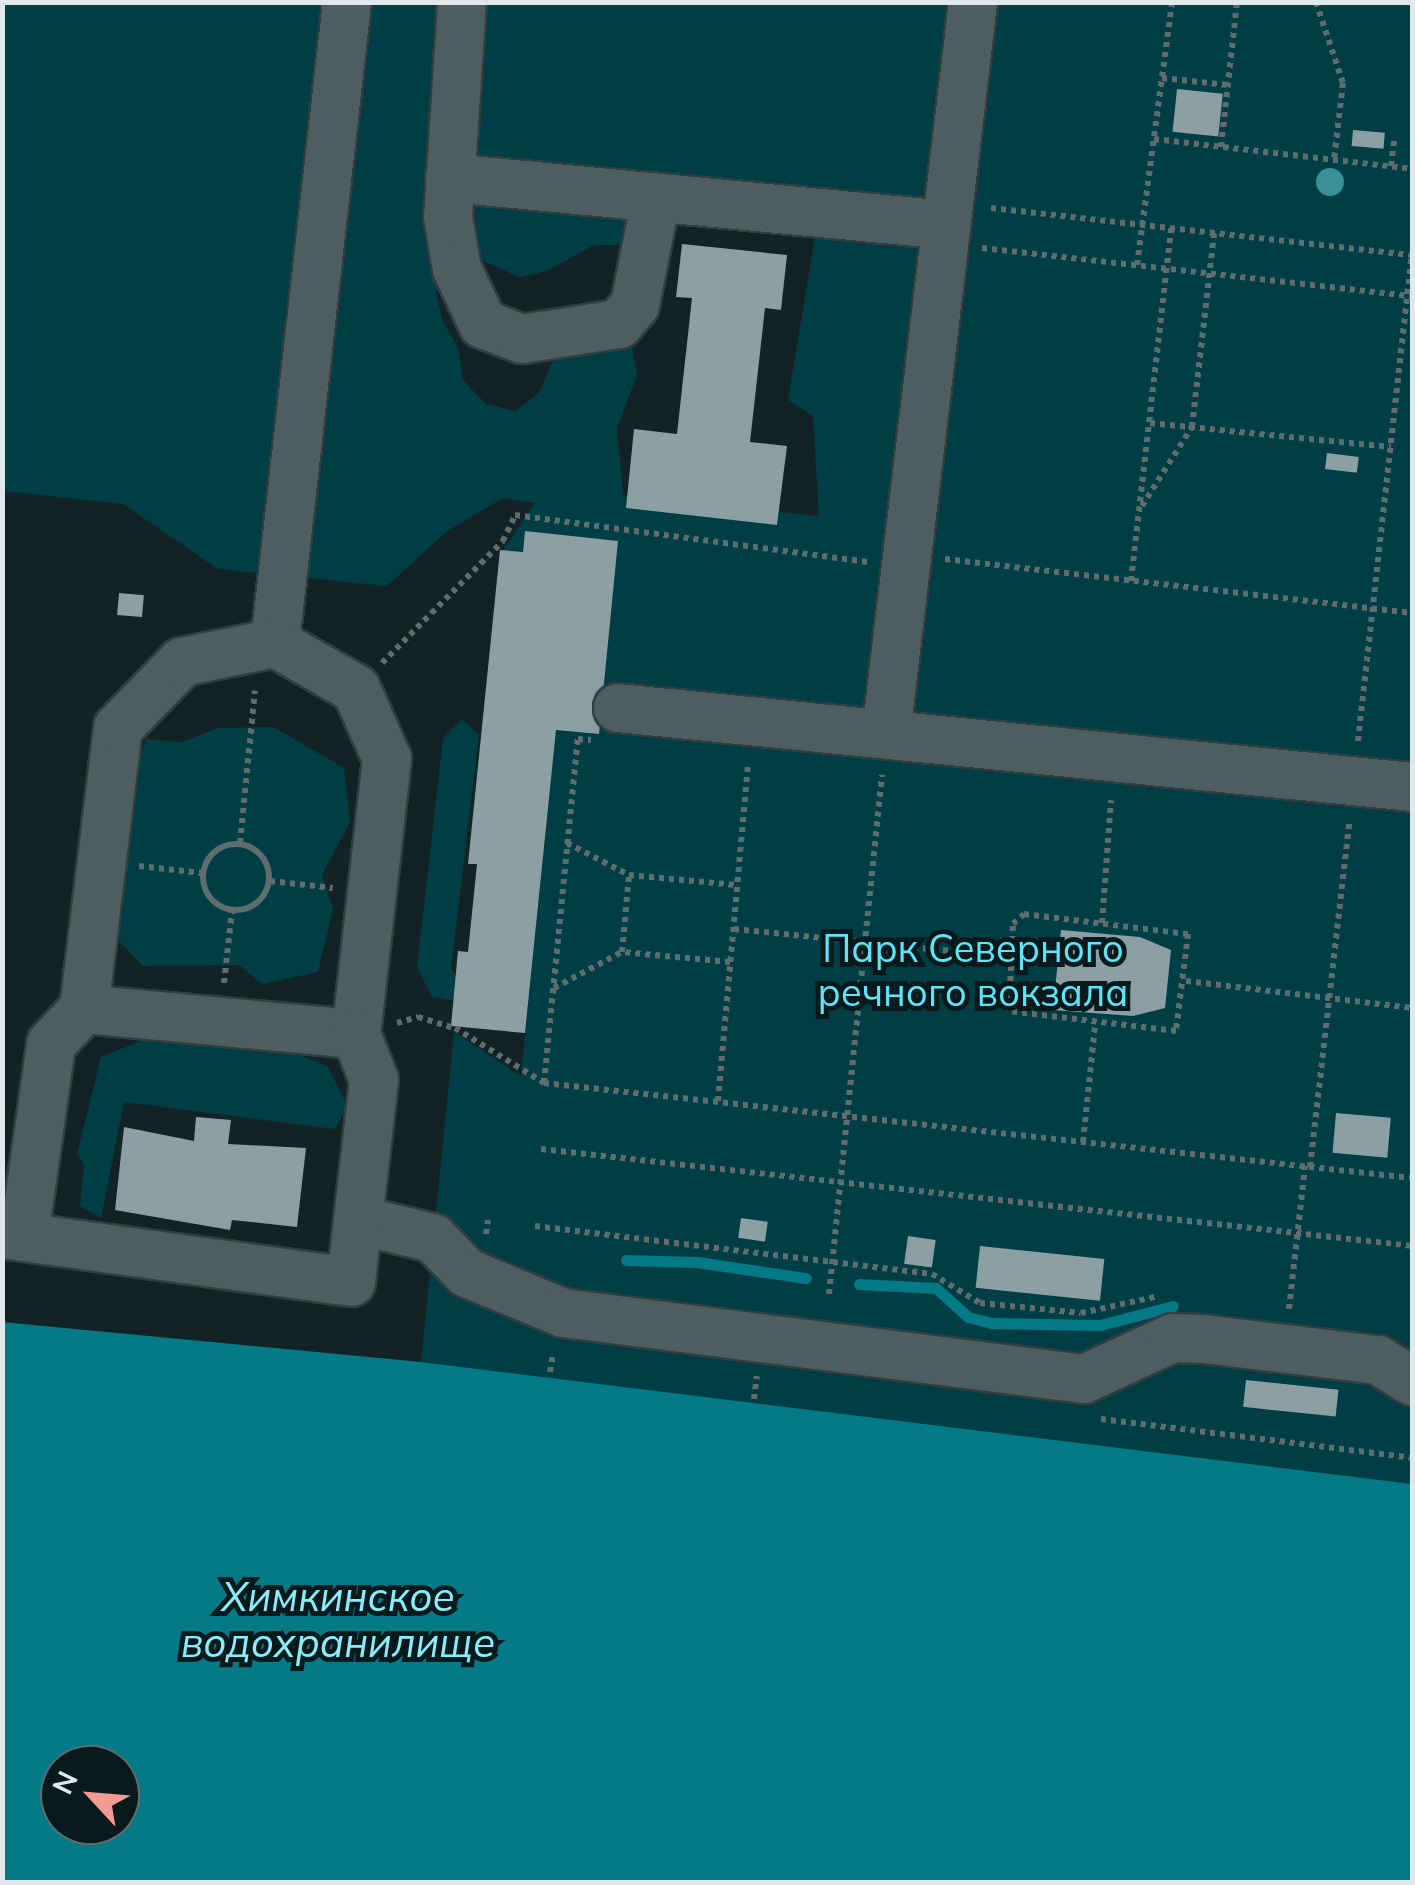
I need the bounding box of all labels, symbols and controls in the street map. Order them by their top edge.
park label: Парк Северного речного вокзала [817,926,1129,1016]
water label: Химкинское водохранилище [181,1572,495,1666]
north arrow [40,1745,140,1845]
text: N [44,1765,85,1800]

